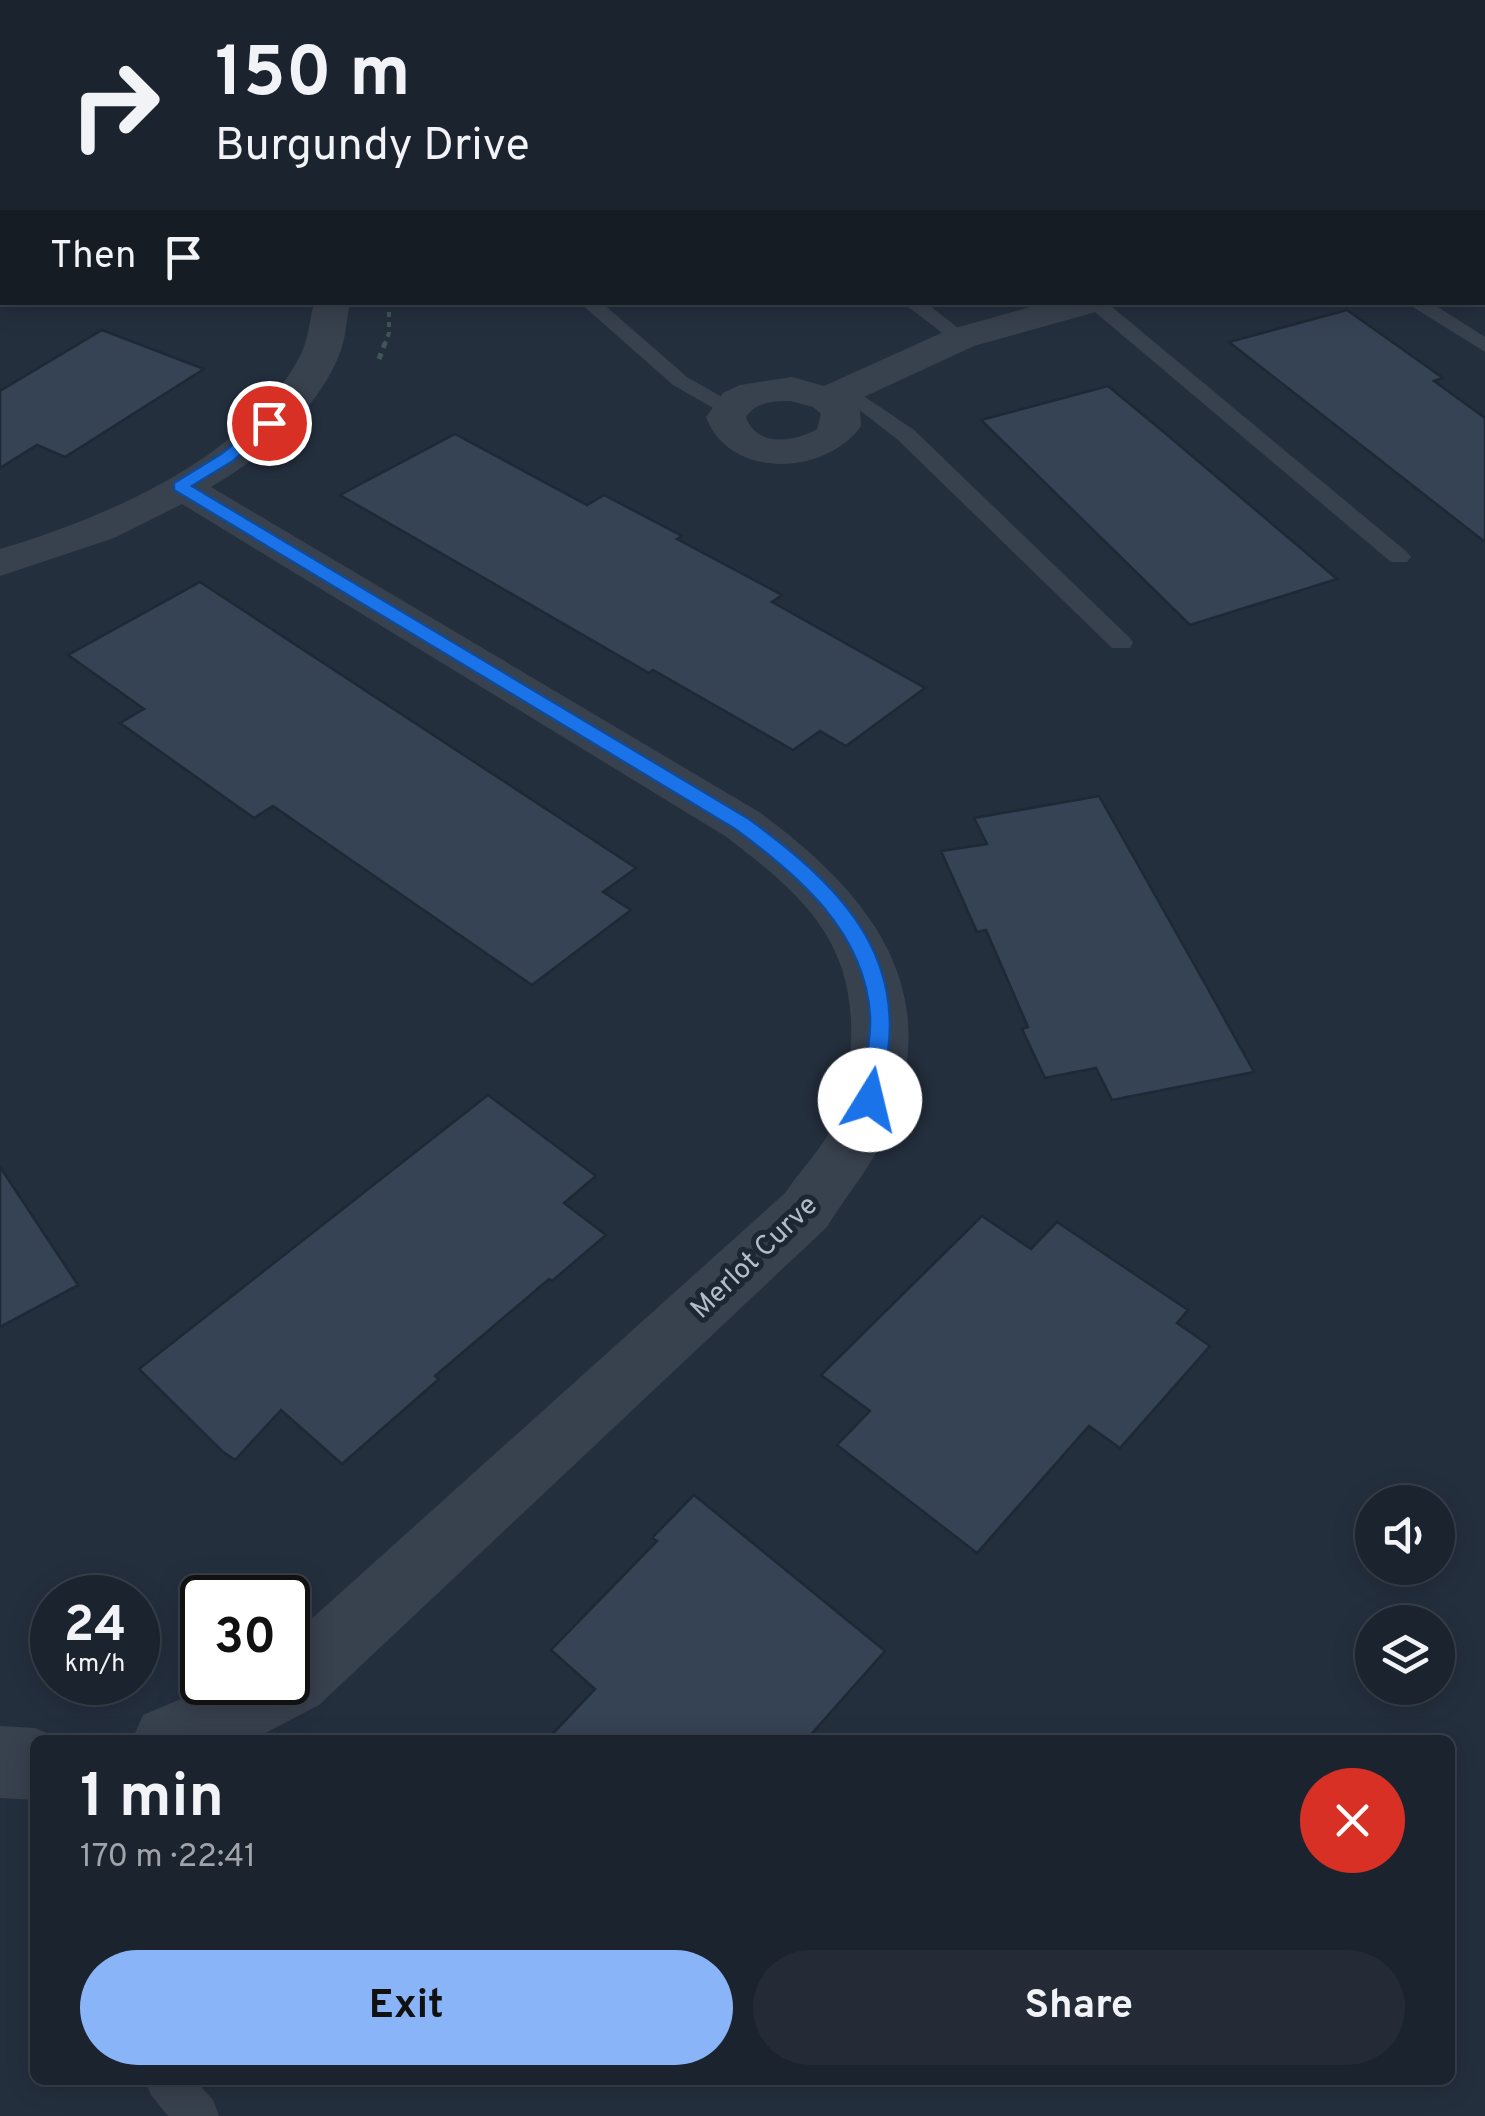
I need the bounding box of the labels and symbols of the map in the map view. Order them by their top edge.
pin [227,381,312,466]
position arrow [818,1048,922,1152]
street label: Merlot Curve [684,1189,826,1328]
speed limit sign: 30 [180,1575,310,1705]

